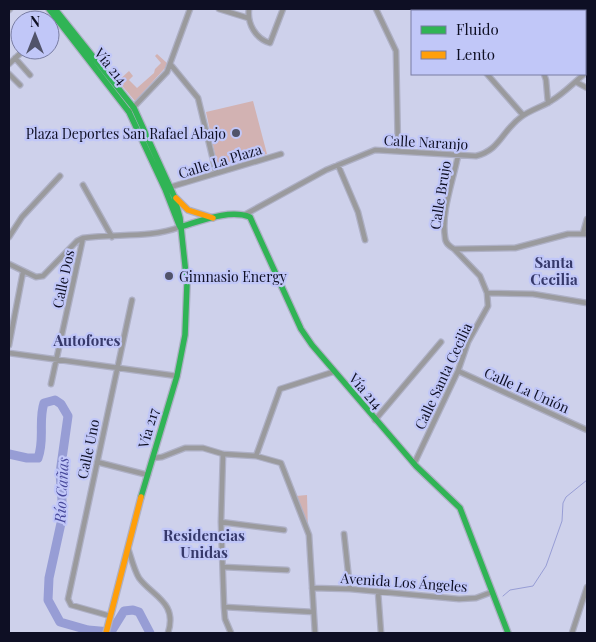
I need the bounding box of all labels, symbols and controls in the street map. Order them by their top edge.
north arrow [10,10,60,60]
legend [411,10,586,75]
text: N [30,12,40,31]
text: Fluido [456,19,499,39]
street label: Vía 214 [90,43,132,88]
text: Lento [456,44,495,64]
place label: Plaza Deportes San Rafael Abajo [26,124,226,143]
marker: Plaza Deportes San Rafael Abajo [230,127,242,139]
street label: Calle Naranjo [383,130,469,154]
street label: Calle La Plaza [176,139,264,183]
street label: Calle Brujo [425,159,455,231]
street label: Calle Dos [48,248,78,310]
district label: Santa Cecilia [530,252,578,289]
place label: Gimnasio Energy [179,267,287,286]
marker: Gimnasio Energy [163,270,175,282]
street label: Calle Santa Cecilia [410,319,476,433]
district label: Autofores [52,330,121,350]
street label: Calle La Unión [481,363,573,418]
street label: Vía 214 [344,368,387,413]
street label: Vía 217 [133,406,163,451]
street label: Calle Uno [72,417,104,481]
water label: Río Cañas [49,456,73,524]
district label: Residencias Unidas [163,525,245,562]
street label: Avenida Los Ángeles [339,568,468,596]

